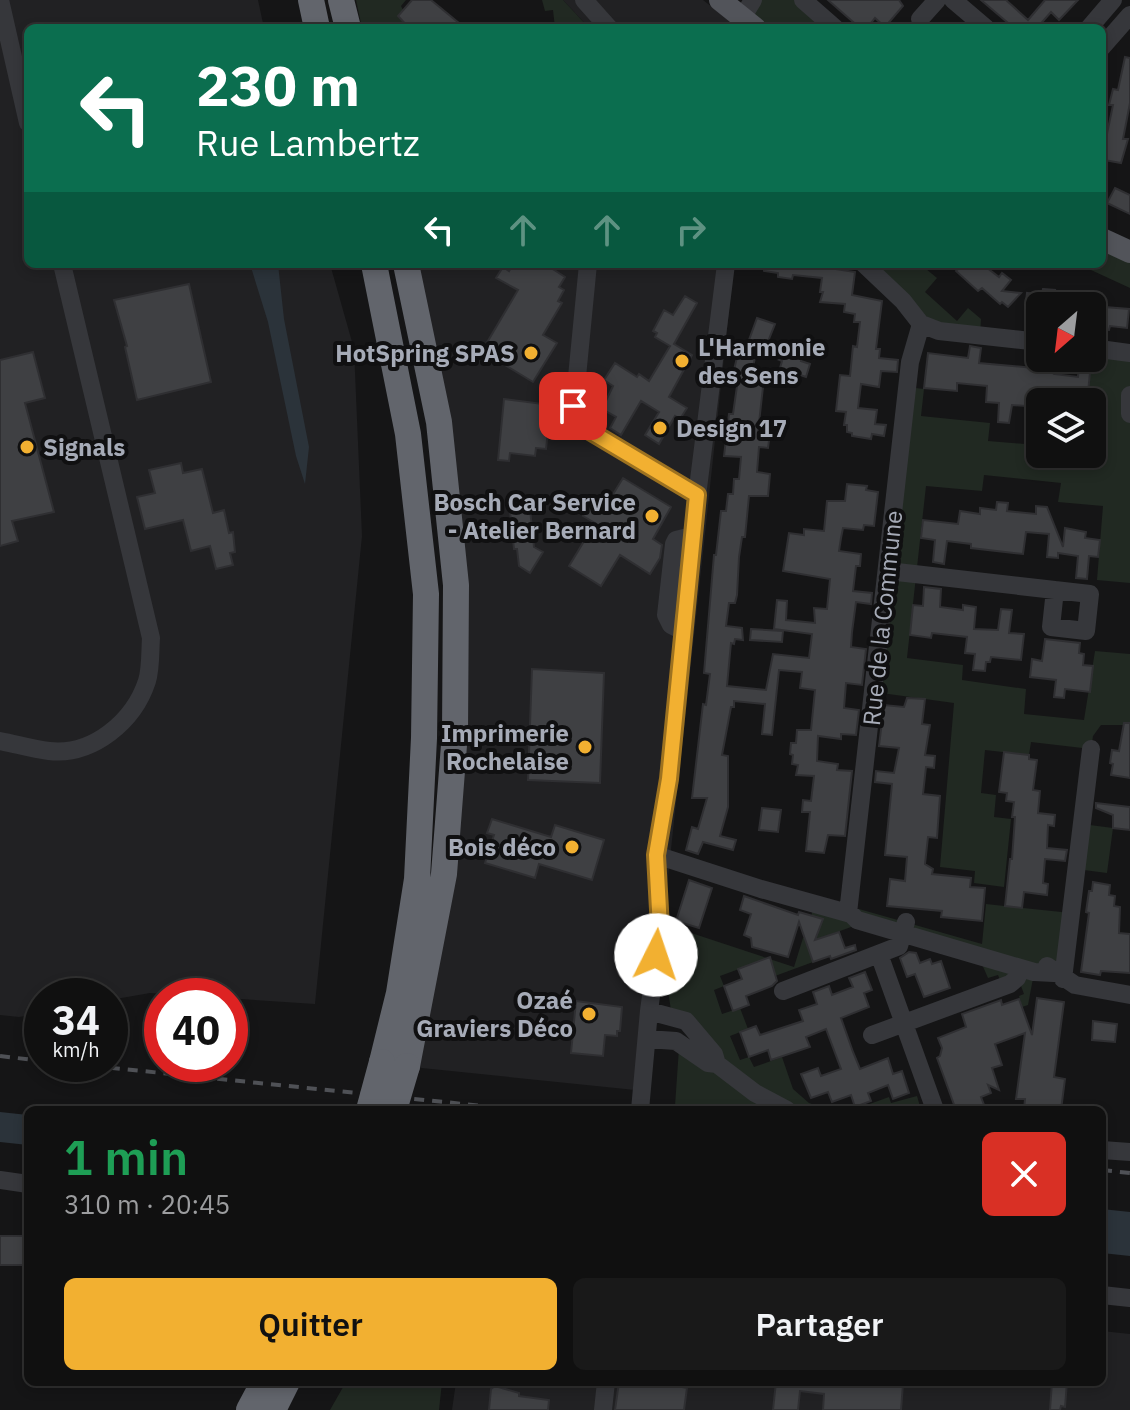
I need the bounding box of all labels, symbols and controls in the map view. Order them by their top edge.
text: 230 m [196,49,360,121]
icon: left [64,56,168,160]
text: Rue Lambertz [196,119,420,166]
icon: left [417,208,461,252]
icon: ahead [501,208,545,252]
icon: ahead [585,208,629,252]
icon: right [669,208,713,252]
north arrow [1026,292,1106,372]
map controls [1026,292,1106,468]
place label: L'Harmonie des Sens [698,331,825,391]
place label: HotSpring SPAS [335,337,515,369]
marker: HotSpring SPAS [522,344,540,362]
marker: L'Harmonie des Sens [673,352,691,370]
pin [539,372,607,440]
icon: arrive [551,384,595,428]
button: layers [1026,388,1106,468]
place label: Design 17 [676,412,787,444]
marker: Design 17 [651,419,669,437]
place label: Signals [43,431,125,463]
marker: Signals [18,438,36,456]
place label: Bosch Car Service - Atelier Bernard [433,486,636,546]
marker: Bosch Car Service - Atelier Bernard [643,507,661,525]
street label: Rue de la Commune [855,509,909,727]
place label: Imprimerie Rochelaise [441,717,569,777]
marker: Imprimerie Rochelaise [576,738,594,756]
place label: Bois déco [448,831,556,863]
marker: Bois déco [563,838,581,856]
position arrow [614,913,698,997]
speed limit sign: 40 [144,978,248,1082]
place label: Ozaé Graviers Déco [416,984,573,1044]
text: 34 [52,994,100,1046]
marker: Ozaé Graviers Déco [580,1005,598,1023]
text: km/h [52,1036,100,1063]
text: 1 min [64,1126,188,1188]
button: close [982,1132,1066,1216]
text: 310 m · 20:45 [64,1187,230,1221]
button: Quitter [64,1278,557,1370]
button: Partager [573,1278,1066,1370]

